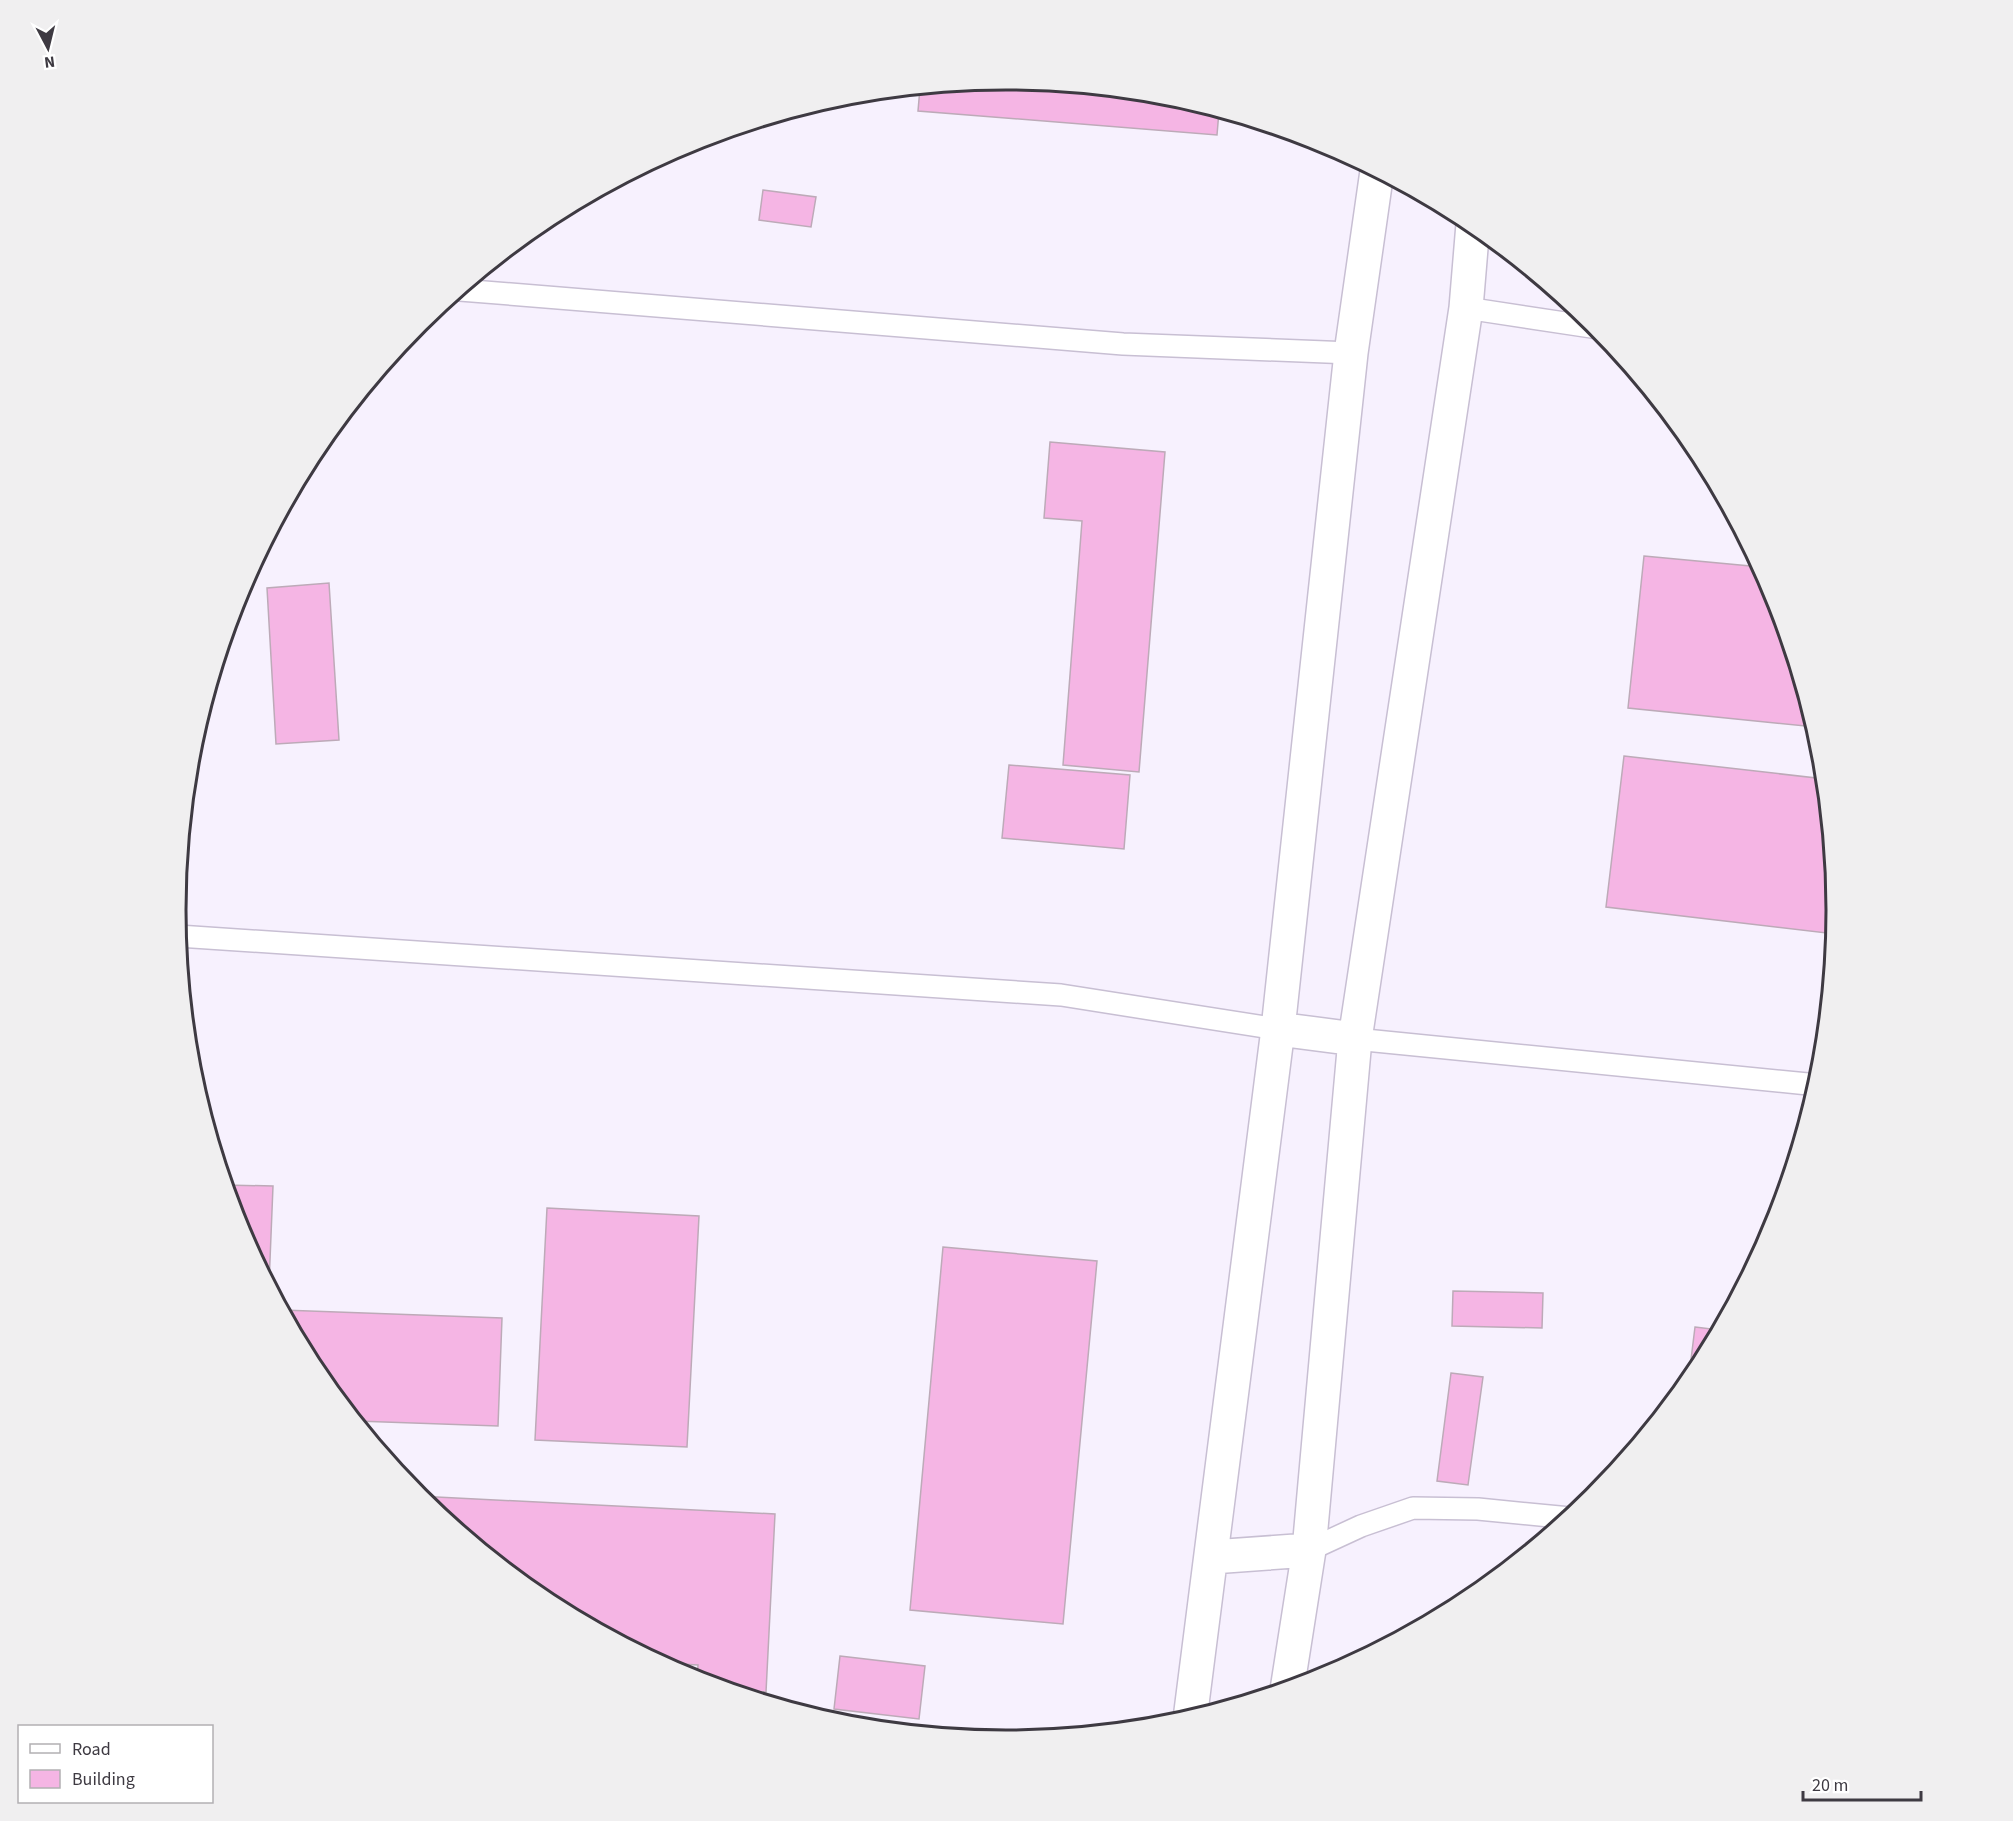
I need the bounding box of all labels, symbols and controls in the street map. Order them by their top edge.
north arrow [18,18,78,78]
text: N [43,50,56,73]
legend [18,1725,213,1803]
text: Road [72,1737,111,1762]
scale bar [1803,1764,1922,1802]
text: Building [72,1767,135,1792]
text: 20 m [1812,1773,1848,1798]

